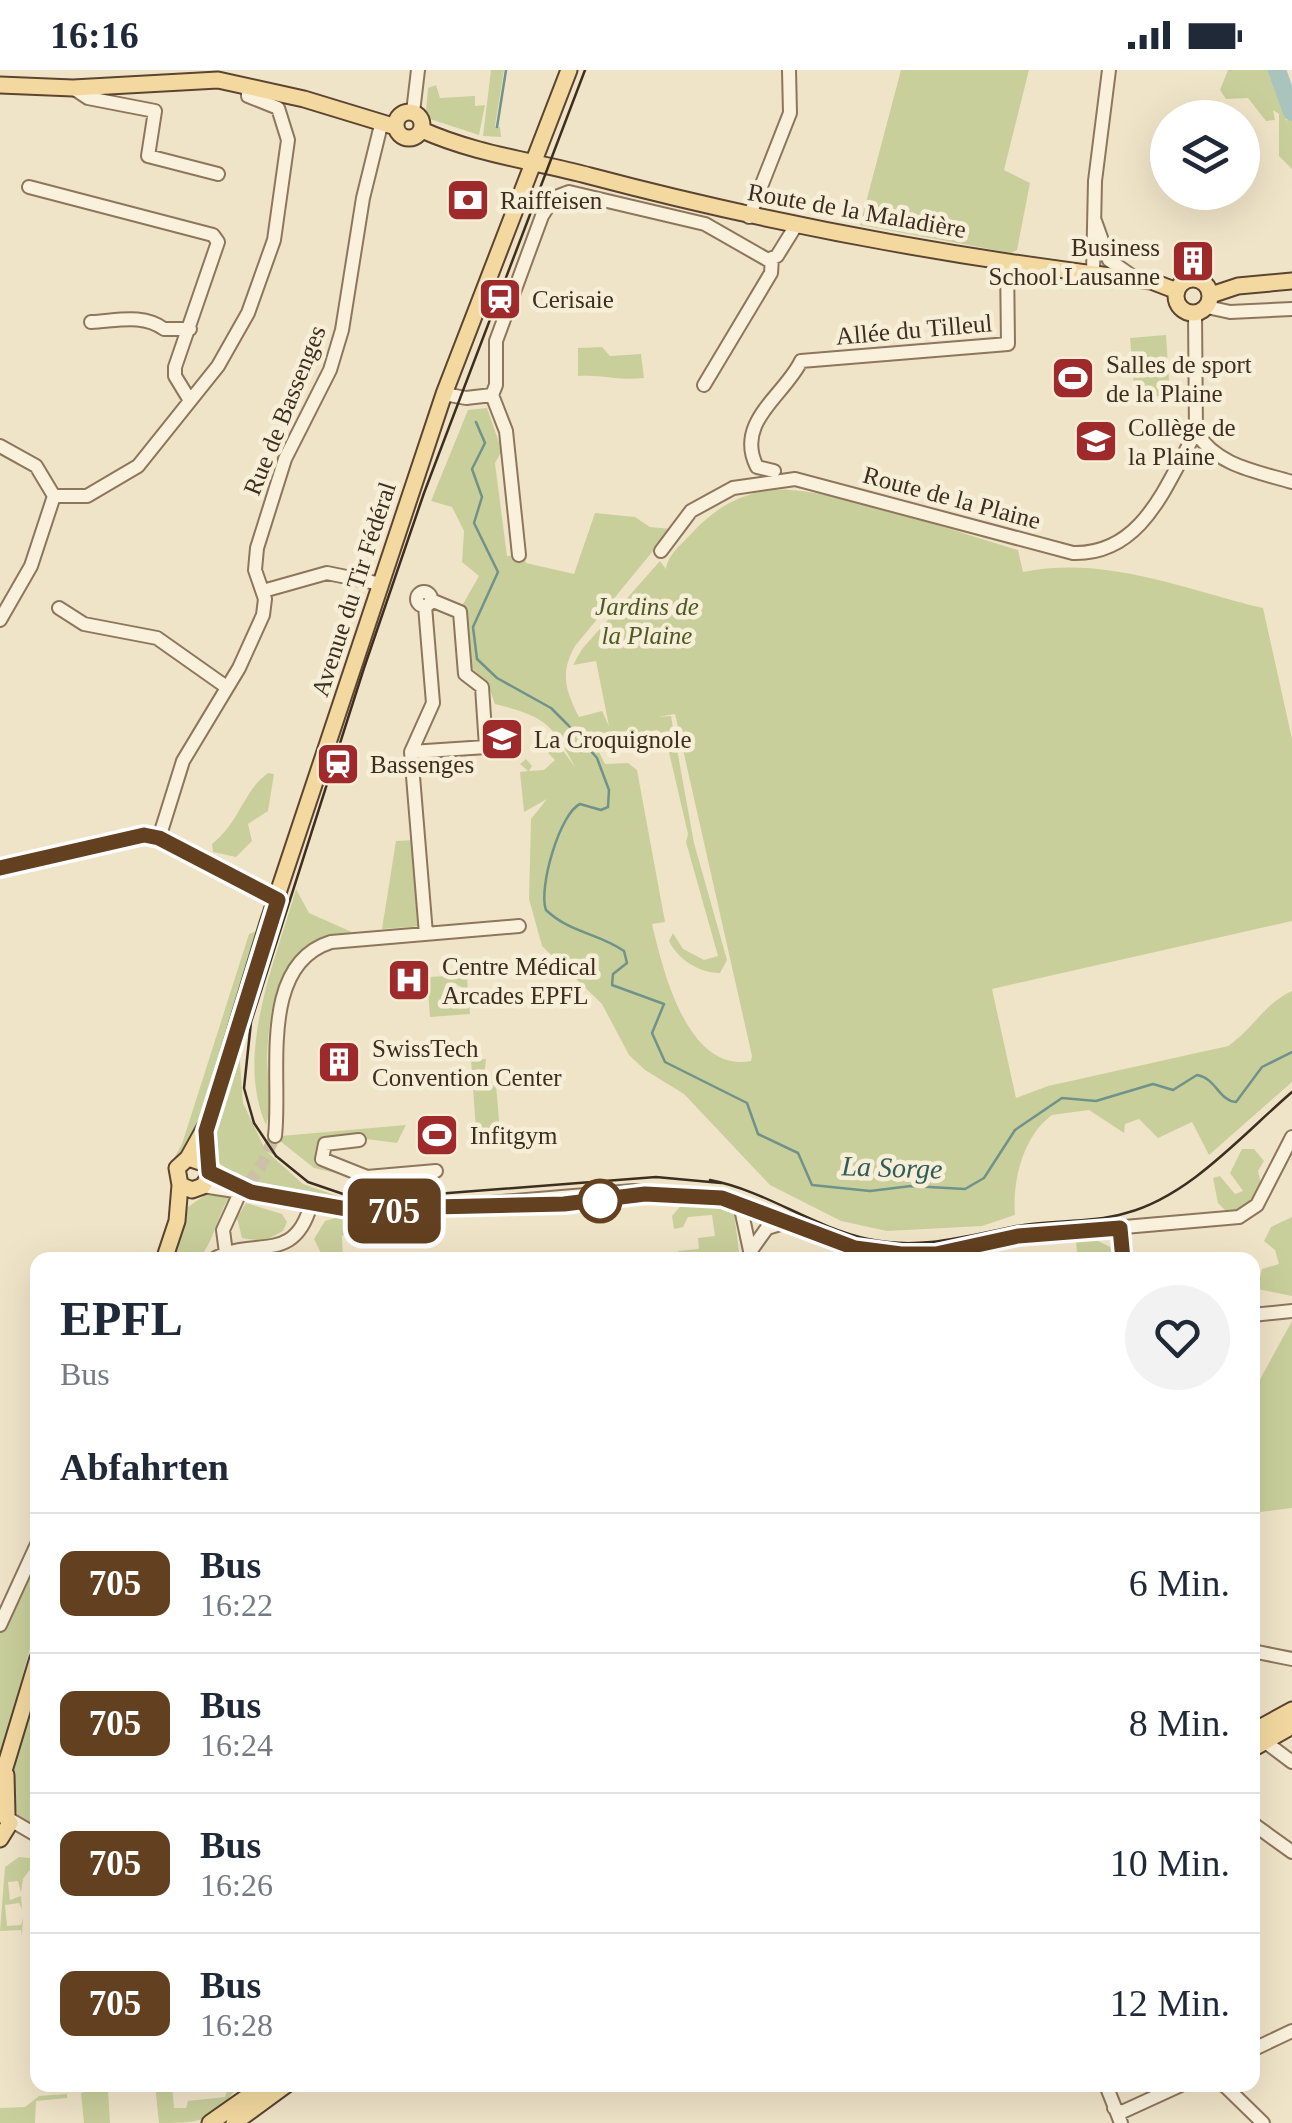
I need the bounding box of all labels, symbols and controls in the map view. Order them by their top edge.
text: 16:16 [50,14,139,56]
map controls [1150,100,1260,210]
button: layers [1150,100,1260,210]
bank icon: Raiffeisen [445,177,491,223]
street label: Route de la Maladière [746,178,968,243]
place label: Raiffeisen [500,187,603,214]
place label: Business School Lausanne [989,234,1160,290]
building icon: Business School Lausanne [1170,238,1216,284]
station icon: Cerisaie [477,276,523,322]
place label: Cerisaie [532,286,614,313]
street label: Allée du Tilleul [835,309,993,350]
street label: Rue de Bassenges [238,321,331,499]
place label: Salles de sport de la Plaine [1106,351,1252,407]
sports icon: Salles de sport de la Plaine [1050,355,1096,401]
place label: Collège de la Plaine [1128,414,1236,470]
school or university icon: Collège de la Plaine [1073,418,1119,464]
street label: Route de la Plaine [860,461,1044,534]
street label: Avenue du Tir Fédéral [306,479,401,700]
park label: Jardins de la Plaine [595,593,699,649]
school or university icon: La Croquignole [479,716,525,762]
place label: La Croquignole [534,726,692,753]
station icon: Bassenges [315,741,361,787]
place label: Bassenges [370,751,474,778]
place label: Centre Médical Arcades EPFL [442,953,597,1009]
hospital icon: Centre Médical Arcades EPFL [386,957,432,1003]
place label: SwissTech Convention Center [372,1035,562,1091]
building icon: SwissTech Convention Center [316,1039,362,1085]
sports icon: Infitgym [414,1112,460,1158]
place label: Infitgym [470,1122,558,1149]
water label: La Sorge [840,1150,943,1185]
line badge: 705 [336,1178,452,1244]
unlabelled marker [579,1180,621,1222]
text: 705 [368,1192,420,1231]
button: heart [1125,1285,1230,1390]
text: EPFL [60,1292,183,1345]
text: Bus [60,1356,110,1392]
text: Abfahrten [60,1446,229,1488]
text: Bus [200,1544,261,1586]
text: 6 Min. [1129,1562,1230,1604]
text: 705 [89,1564,141,1603]
text: 16:22 [200,1587,273,1623]
text: Bus [200,1684,261,1726]
text: 8 Min. [1129,1702,1230,1744]
text: 705 [89,1704,141,1743]
text: 16:24 [200,1727,273,1763]
text: Bus [200,1824,261,1866]
text: 10 Min. [1110,1842,1230,1884]
text: 705 [89,1844,141,1883]
text: 16:26 [200,1867,273,1903]
text: Bus [200,1964,261,2006]
text: 12 Min. [1110,1982,1230,2024]
text: 705 [89,1984,141,2023]
text: 16:28 [200,2007,273,2043]

